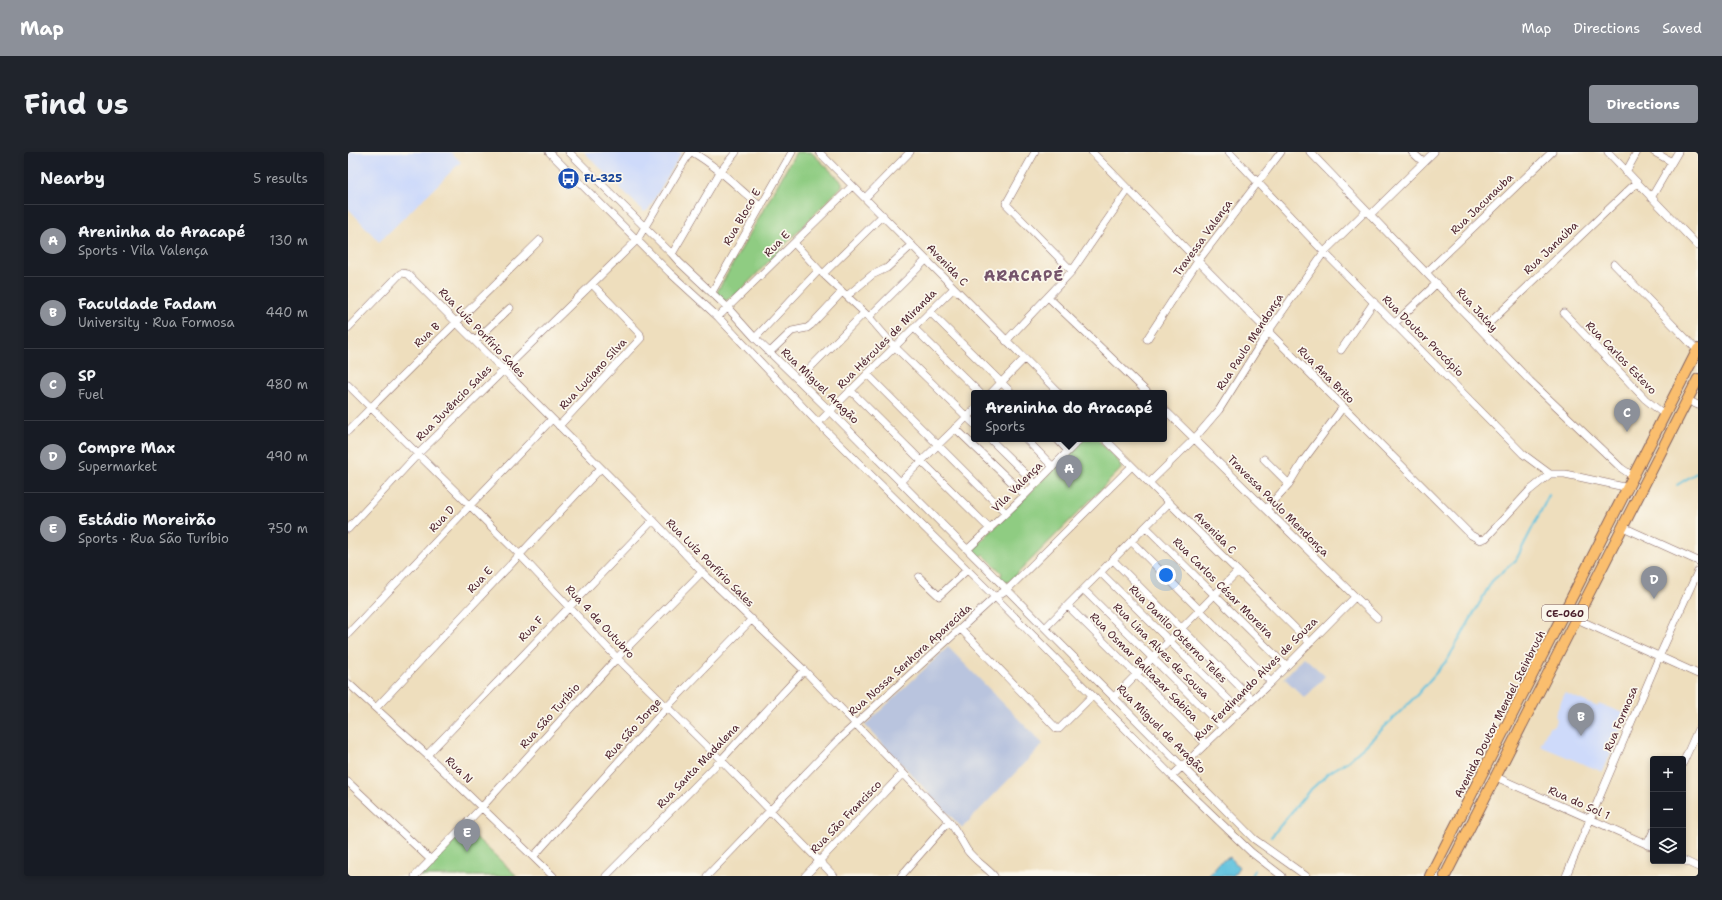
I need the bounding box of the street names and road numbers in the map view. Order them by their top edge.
street label: Rua Jacunauba [1447,170,1517,238]
street label: Rua Bloco E [720,186,764,248]
street label: Travessa Valença [1170,197,1236,279]
street label: Rua Janaúba [1520,218,1582,278]
street label: Rua E [761,228,793,260]
street label: Avenida C [923,241,971,290]
street label: Rua Luíz Porfírio Sales [435,285,529,381]
street label: Rua Jatay [1453,285,1501,335]
street label: Rua Hércules de Miranda [834,286,940,392]
street label: Rua Paulo Mendonça [1213,291,1287,393]
street label: Rua Doutor Procópio [1379,292,1467,380]
street label: Rua Carlos Estevo [1582,318,1660,398]
street label: Rua B [411,319,444,351]
street label: Rua Luciano Silva [556,335,630,413]
street label: Rua Ana Brito [1294,343,1358,407]
street label: Rua Miguel Aragão [778,345,862,427]
street label: Rua Juvêncio Sales [413,362,495,444]
street label: Travessa Paulo Mendonça [1224,452,1332,560]
street label: Vila Valença [988,458,1046,516]
street label: Rua D [426,502,458,536]
street label: Avenida C [1191,509,1239,557]
street label: Rua Luíz Porfírio Sales [663,516,757,610]
street label: Rua Carlos César Moreira [1169,534,1277,642]
street label: Rua E [464,563,496,596]
street label: Rua 4 de Outubro [562,582,638,662]
street label: Rua Danilo Osterno Teles [1126,582,1230,686]
street label: Rua Lina Alves de Sousa [1110,600,1212,702]
street label: Rua Nossa Senhora Aparecida [845,601,975,719]
road number: CE-060 [1542,605,1588,621]
street label: Rua Osmar Baltazar Sabioa [1087,610,1202,725]
street label: Rua F [515,613,547,645]
street label: Rua Ferdinando Alves de Souza [1191,614,1321,744]
street label: Avenida Doutor Mendel Steinbruch [1451,627,1549,800]
street label: Rua São Turíbio [517,680,584,752]
street label: Rua Miguel de Aragão [1113,681,1209,777]
street label: Rua Formosa [1601,684,1642,754]
street label: Rua São Jorge [601,695,665,763]
street label: Rua Santa Madalena [653,720,743,812]
street label: Rua N [442,753,476,787]
street label: Rua São Francisco [807,777,885,857]
street label: Rua do Sol 1 [1546,783,1612,823]

